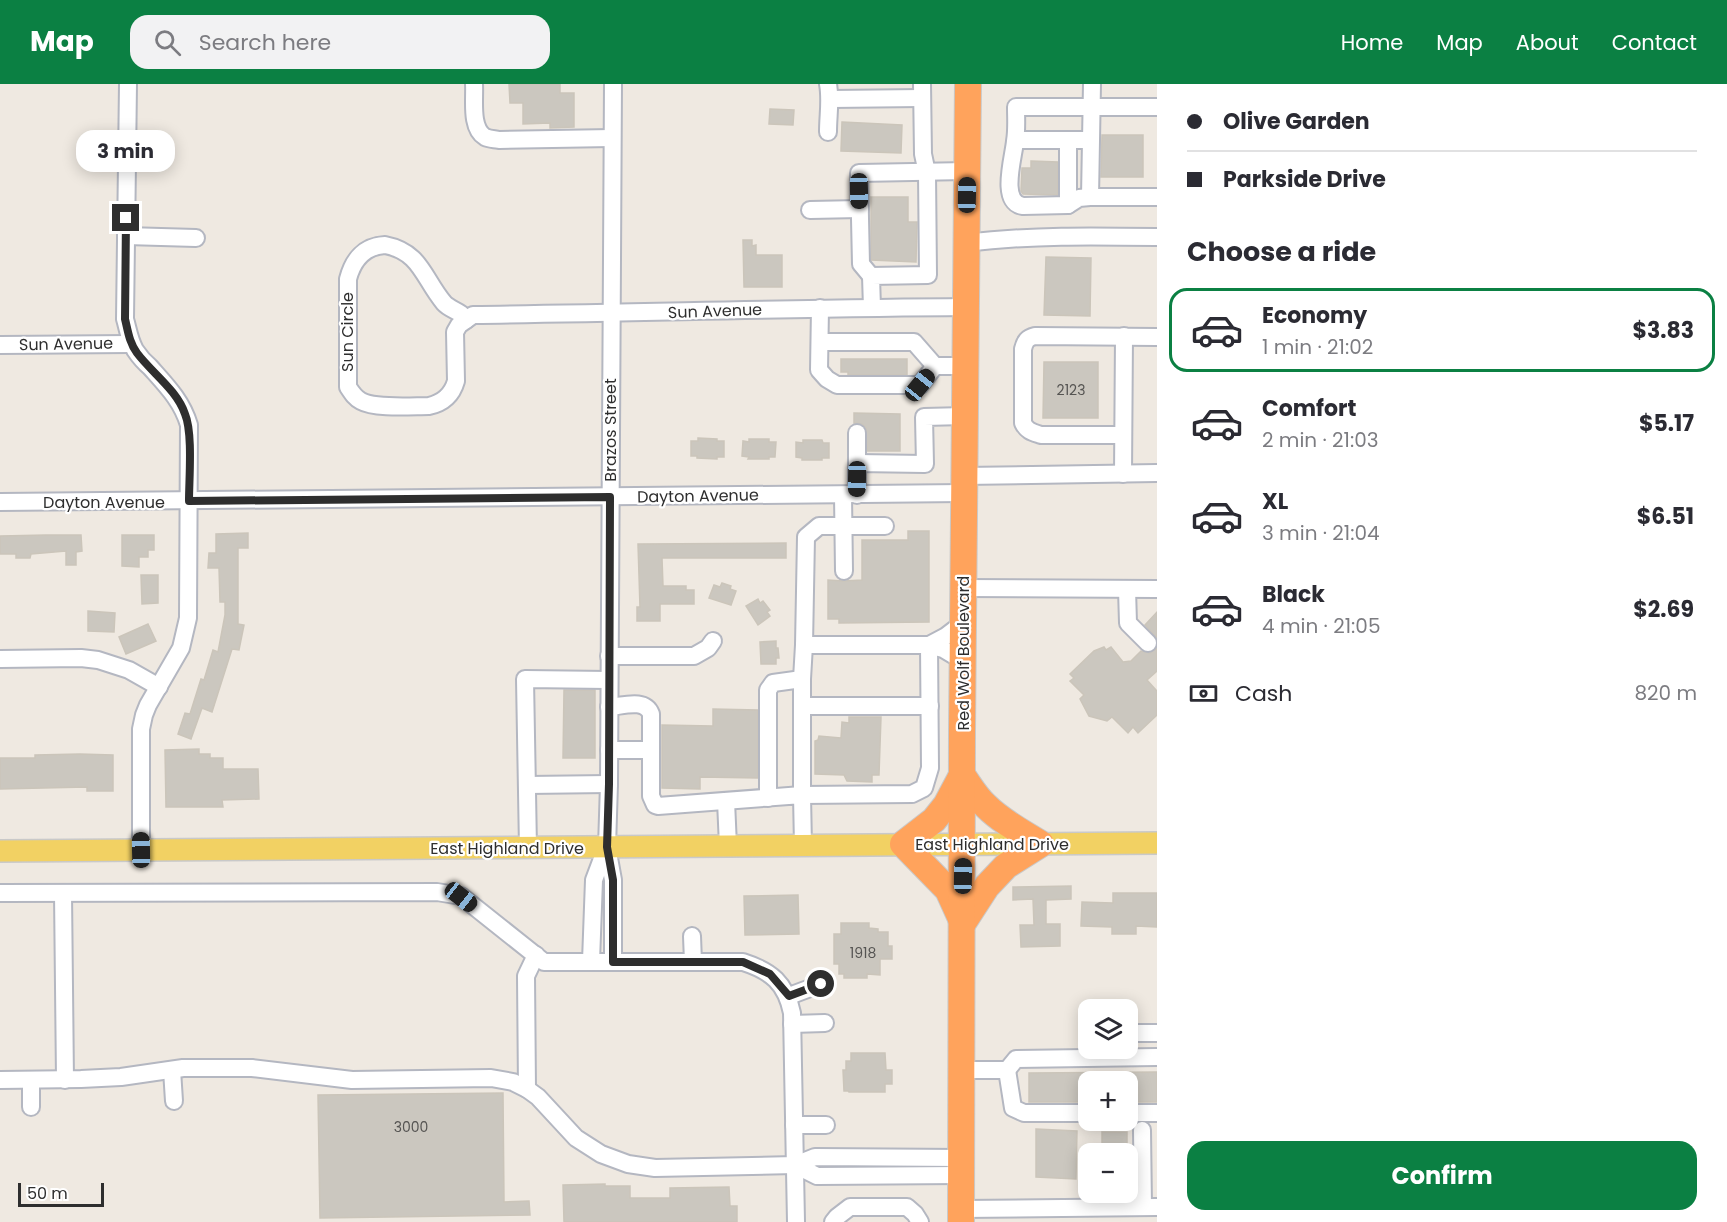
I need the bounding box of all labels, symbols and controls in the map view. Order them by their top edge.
search box [130,15,550,69]
text: Map [30,22,94,61]
icon: search [151,26,184,59]
text: Search here [199,27,331,58]
text: Home [1341,28,1403,57]
text: Map [1436,28,1483,57]
text: About [1516,28,1579,57]
text: Contact [1612,28,1697,57]
text: Olive Garden [1223,106,1370,137]
callout: 3 min [76,131,176,173]
text: 3 min [97,137,154,165]
text: Parkside Drive [1223,164,1386,195]
car [850,173,868,209]
car [958,177,976,213]
route end [112,204,139,231]
text: Choose a ride [1187,233,1376,270]
street label: Sun Circle [336,292,359,372]
street label: Sun Avenue [668,298,763,324]
text: Economy [1262,300,1367,331]
icon: car [1190,303,1244,357]
text: $3.83 [1632,315,1694,346]
street label: Sun Avenue [19,332,113,356]
text: 1 min · 21:02 [1262,333,1373,361]
car [902,365,938,405]
street label: Brazos Street [599,378,622,482]
house number: 2123 [1057,380,1085,400]
text: Comfort [1262,393,1356,424]
icon: car [1190,396,1244,450]
text: $5.17 [1639,408,1694,439]
text: 2 min · 21:03 [1262,426,1379,454]
car [848,461,866,497]
street label: Dayton Avenue [637,483,759,509]
text: XL [1262,486,1288,517]
icon: car [1190,489,1244,543]
street label: Dayton Avenue [43,491,165,514]
text: $6.51 [1637,501,1694,532]
text: 3 min · 21:04 [1262,519,1380,547]
street label: Red Wolf Boulevard [952,576,975,730]
text: Black [1262,579,1325,610]
icon: car [1190,582,1244,636]
text: $2.69 [1633,594,1694,625]
text: 4 min · 21:05 [1262,612,1380,640]
icon: cash [1187,677,1220,710]
text: Cash [1235,678,1292,709]
text: 820 m [1634,679,1697,707]
car [132,832,150,868]
street label: East Highland Drive [915,833,1069,856]
street label: East Highland Drive [430,837,584,860]
car [954,858,972,894]
car [441,879,481,915]
house number: 1918 [850,943,876,963]
route start [807,970,834,997]
map controls [1078,999,1138,1203]
button: layers [1078,999,1138,1059]
button: + [1078,1071,1138,1131]
house number: 3000 [394,1117,428,1137]
button: Confirm [1187,1141,1697,1210]
button: − [1078,1143,1138,1203]
scale bar [18,1180,104,1208]
text: 50 m [27,1182,68,1205]

